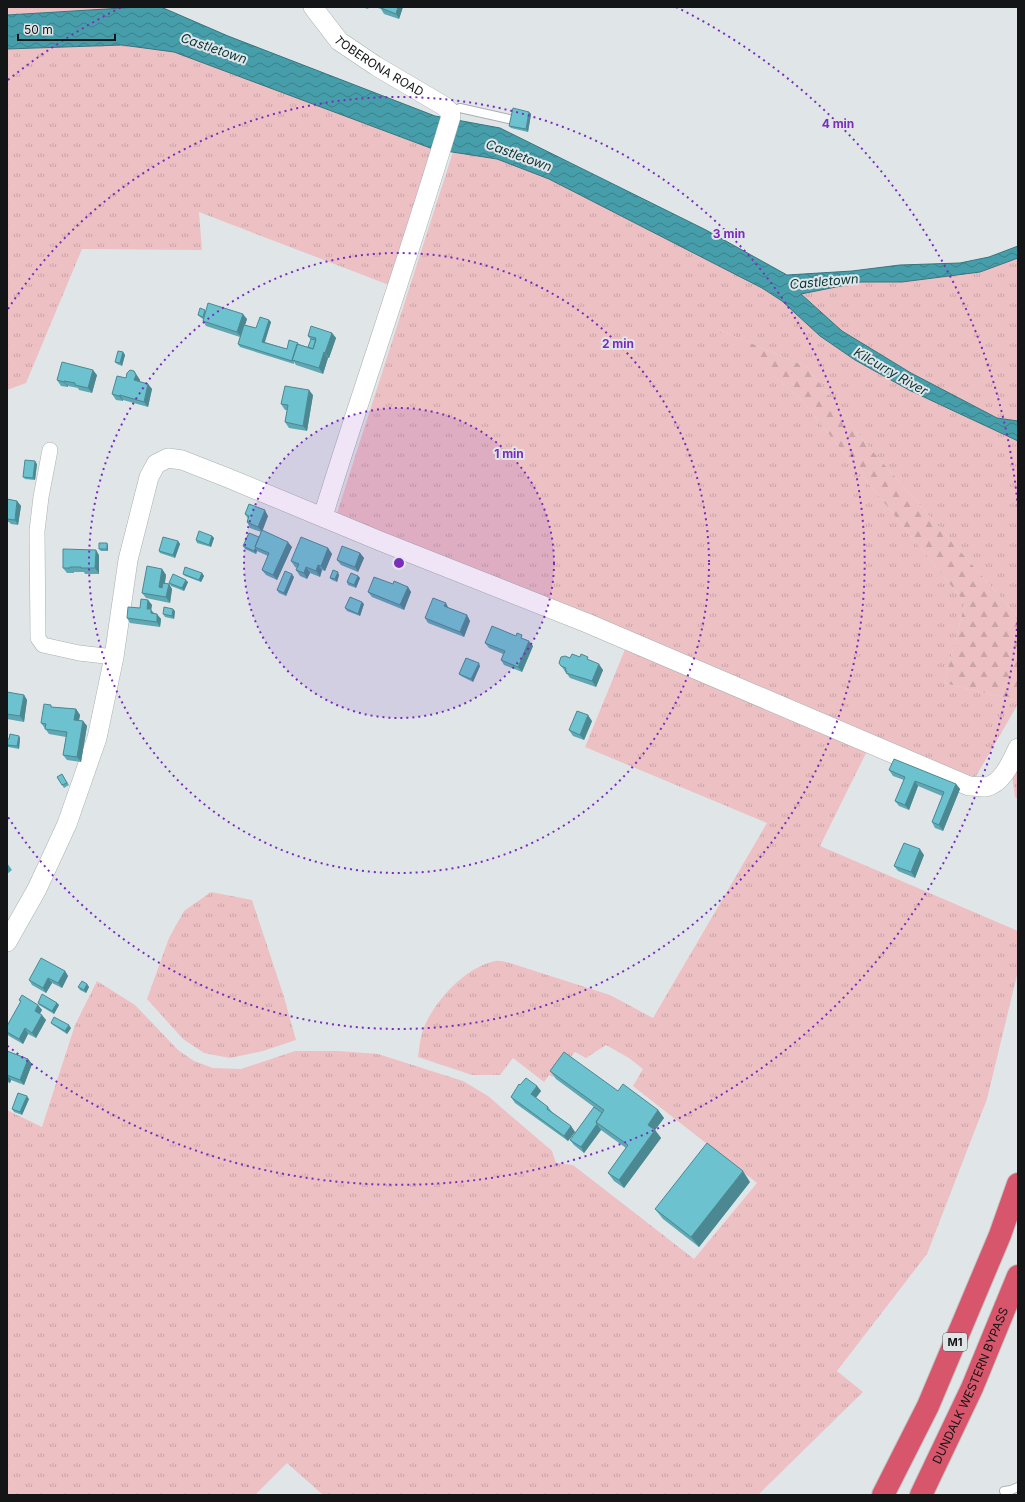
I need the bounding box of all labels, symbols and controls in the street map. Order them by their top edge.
scale bar [18,16,115,42]
text: 50 m [24,22,53,37]
water label: Castletown [179,29,250,67]
street label: TOBERONA ROAD [331,33,427,99]
text: 4 min [822,116,854,131]
water label: Castletown [484,136,555,174]
text: 3 min [713,226,745,241]
water label: Castletown [789,270,859,292]
text: 2 min [602,336,634,351]
water label: Kilcurry River [851,343,932,399]
text: 1 min [494,446,524,461]
centre of rings [392,556,406,570]
street label: DUNDALK WESTERN BYPASS [929,1305,1011,1466]
road number: M1 [943,1333,967,1351]

